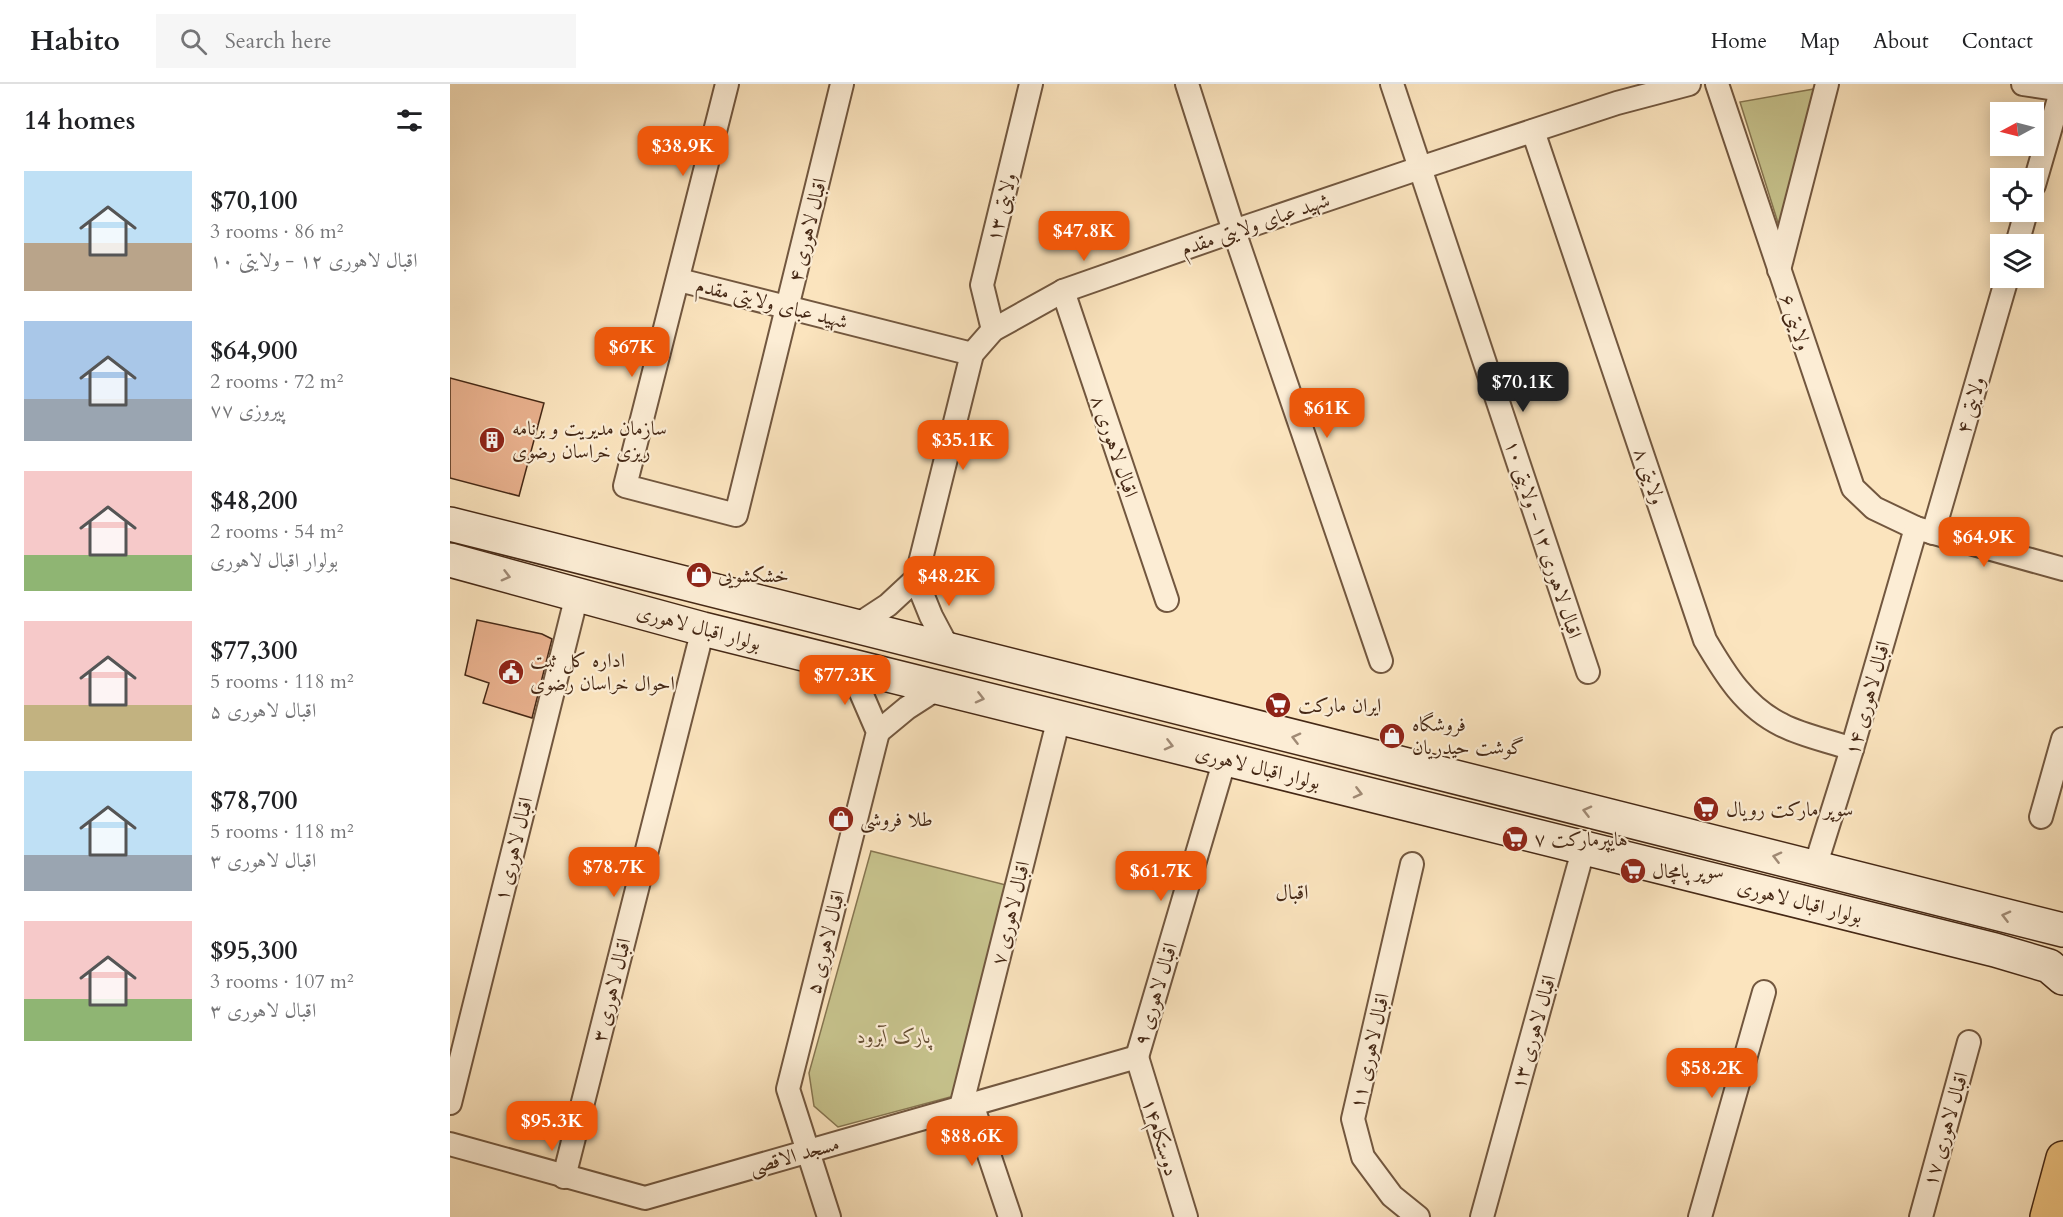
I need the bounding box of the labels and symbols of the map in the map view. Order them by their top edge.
north arrow [1990,102,2044,156]
pin: $38.9K [634,126,732,177]
street label: ولایتی ۱۳ [980,170,1023,244]
street label: اقبال لاهوری ۴ [782,175,833,285]
street label: شهید عبای ولایتی مقدم [1177,186,1334,266]
pin: $47.8K [1035,211,1133,262]
street label: شهید عبای ولایتی مقدم [692,272,851,339]
street label: ولایتی ۶ [1773,290,1818,354]
pin: $67K [596,327,668,378]
pin: $70.1K [1474,362,1572,413]
street label: ولایتی ۴ [1949,373,1991,437]
pin: $61K [1291,388,1363,439]
street label: اقبال لاهوری ۸ [1084,392,1145,501]
place label: سازمان مدیریت و برنامه ریزی خراسان رضوی [512,415,667,465]
pin: $35.1K [914,420,1012,471]
building icon: سازمان مدیریت و برنامه ریزی خراسان رضوی [477,425,507,455]
street label: اقبال لاهوری ۱۲ - ولایتی ۱۰ [1499,436,1588,642]
street label: ولایتی ۸ [1627,444,1672,508]
pin: $64.9K [1935,517,2033,568]
pin: $48.2K [900,556,998,607]
shop icon: خشکشویی [684,560,714,590]
place label: خشکشویی [718,562,789,589]
one-way arrow [501,569,511,581]
street label: بولوار اقبال لاهوری [634,598,764,657]
street label: اقبال لاهوری ۱۴ [1838,638,1897,759]
place label: اداره کل ثبت احوال خراسان رضوی [530,647,675,697]
pin: $77.3K [796,655,894,706]
public building icon: اداره کل ثبت احوال خراسان رضوی [496,657,526,687]
supermarket icon: ایران مارکت [1263,690,1293,720]
one-way arrow [975,691,985,704]
place label: ایران مارکت [1298,692,1381,719]
place label: فروشگاه گوشت حیدریان [1412,711,1524,761]
shop icon: فروشگاه گوشت حیدریان [1377,721,1407,751]
one-way arrow [1292,732,1302,745]
one-way arrow [1164,738,1174,751]
street label: بولوار اقبال لاهوری [1193,739,1323,796]
one-way arrow [1353,785,1363,798]
street label: اقبال لاهوری ۱ [488,794,539,904]
supermarket icon: سوپر مارکت رویال [1691,794,1721,824]
place label: سوپر مارکت رویال [1726,796,1853,823]
shop icon: طلا فروشی [826,804,856,834]
one-way arrow [1583,805,1593,818]
place label: طلا فروشی [860,806,933,834]
supermarket icon: هایپرمارکت ۷ [1500,824,1530,854]
place label: هایپرمارکت ۷ [1534,826,1628,853]
pin: $78.7K [565,847,663,898]
pin: $61.7K [1112,851,1210,902]
one-way arrow [1772,852,1782,865]
supermarket icon: سوپر‌ پامچال [1618,856,1648,886]
street label: اقبال لاهوری ۷ [985,858,1036,968]
place label: سوپر‌ پامچال [1652,858,1724,886]
street label: بولوار اقبال لاهوری [1735,873,1865,930]
district label: اقبال [1275,878,1309,907]
street label: اقبال لاهوری ۵ [800,887,851,997]
one-way arrow [2001,911,2011,924]
street label: اقبال لاهوری ۳ [586,935,637,1045]
street label: اقبال لاهوری ۹ [1127,939,1184,1049]
street label: اقبال لاهوری ۱۳ [1504,972,1563,1093]
street label: اقبال لاهوری ۱۱ [1343,991,1396,1112]
park label: پارک آبرود [857,1023,933,1051]
pin: $58.2K [1663,1048,1761,1099]
street label: اقبال لاهوری ۱۷ [1916,1069,1975,1190]
street label: دوستکام۱۴ [1132,1095,1185,1181]
pin: $95.3K [503,1101,601,1152]
pin: $88.6K [923,1116,1021,1167]
street label: مسجد الاقصی [746,1130,843,1182]

